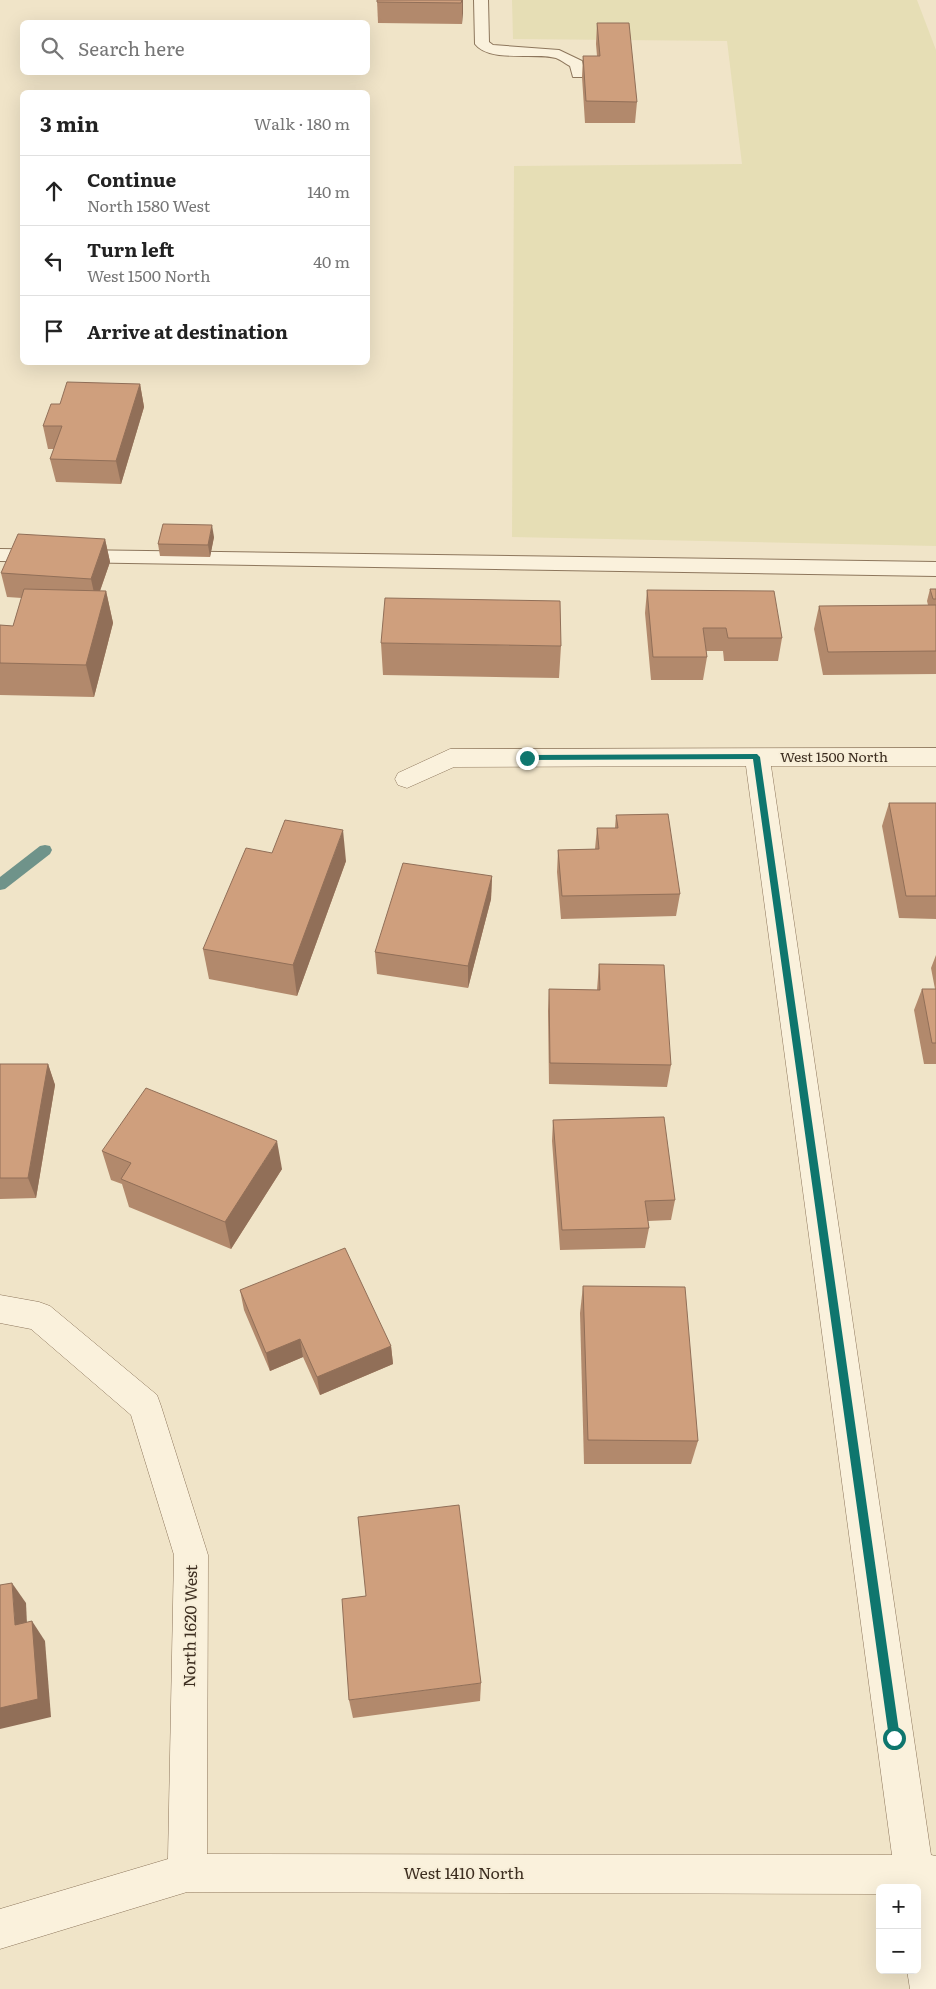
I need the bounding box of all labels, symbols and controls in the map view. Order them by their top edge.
search box [20,20,370,75]
icon: search [38,34,66,62]
text: Search here [78,34,185,62]
text: 3 min [40,107,99,138]
text: Walk · 180 m [254,111,350,135]
text: Continue [87,165,176,193]
icon: ahead [40,177,68,205]
text: 140 m [307,179,350,203]
text: North 1580 West [87,193,210,217]
text: Turn left [87,235,174,263]
icon: left [40,247,68,275]
text: 40 m [313,249,350,273]
text: West 1500 North [87,263,211,287]
icon: arrive [40,317,68,345]
text: Arrive at destination [87,317,288,345]
street label: West 1500 North [780,746,888,766]
route end [516,747,539,770]
street label: North 1620 West [176,1564,202,1688]
route start [883,1727,906,1750]
street label: West 1410 North [404,1860,525,1884]
map controls [876,1884,921,1974]
button: + [876,1884,921,1929]
button: − [876,1929,921,1974]

